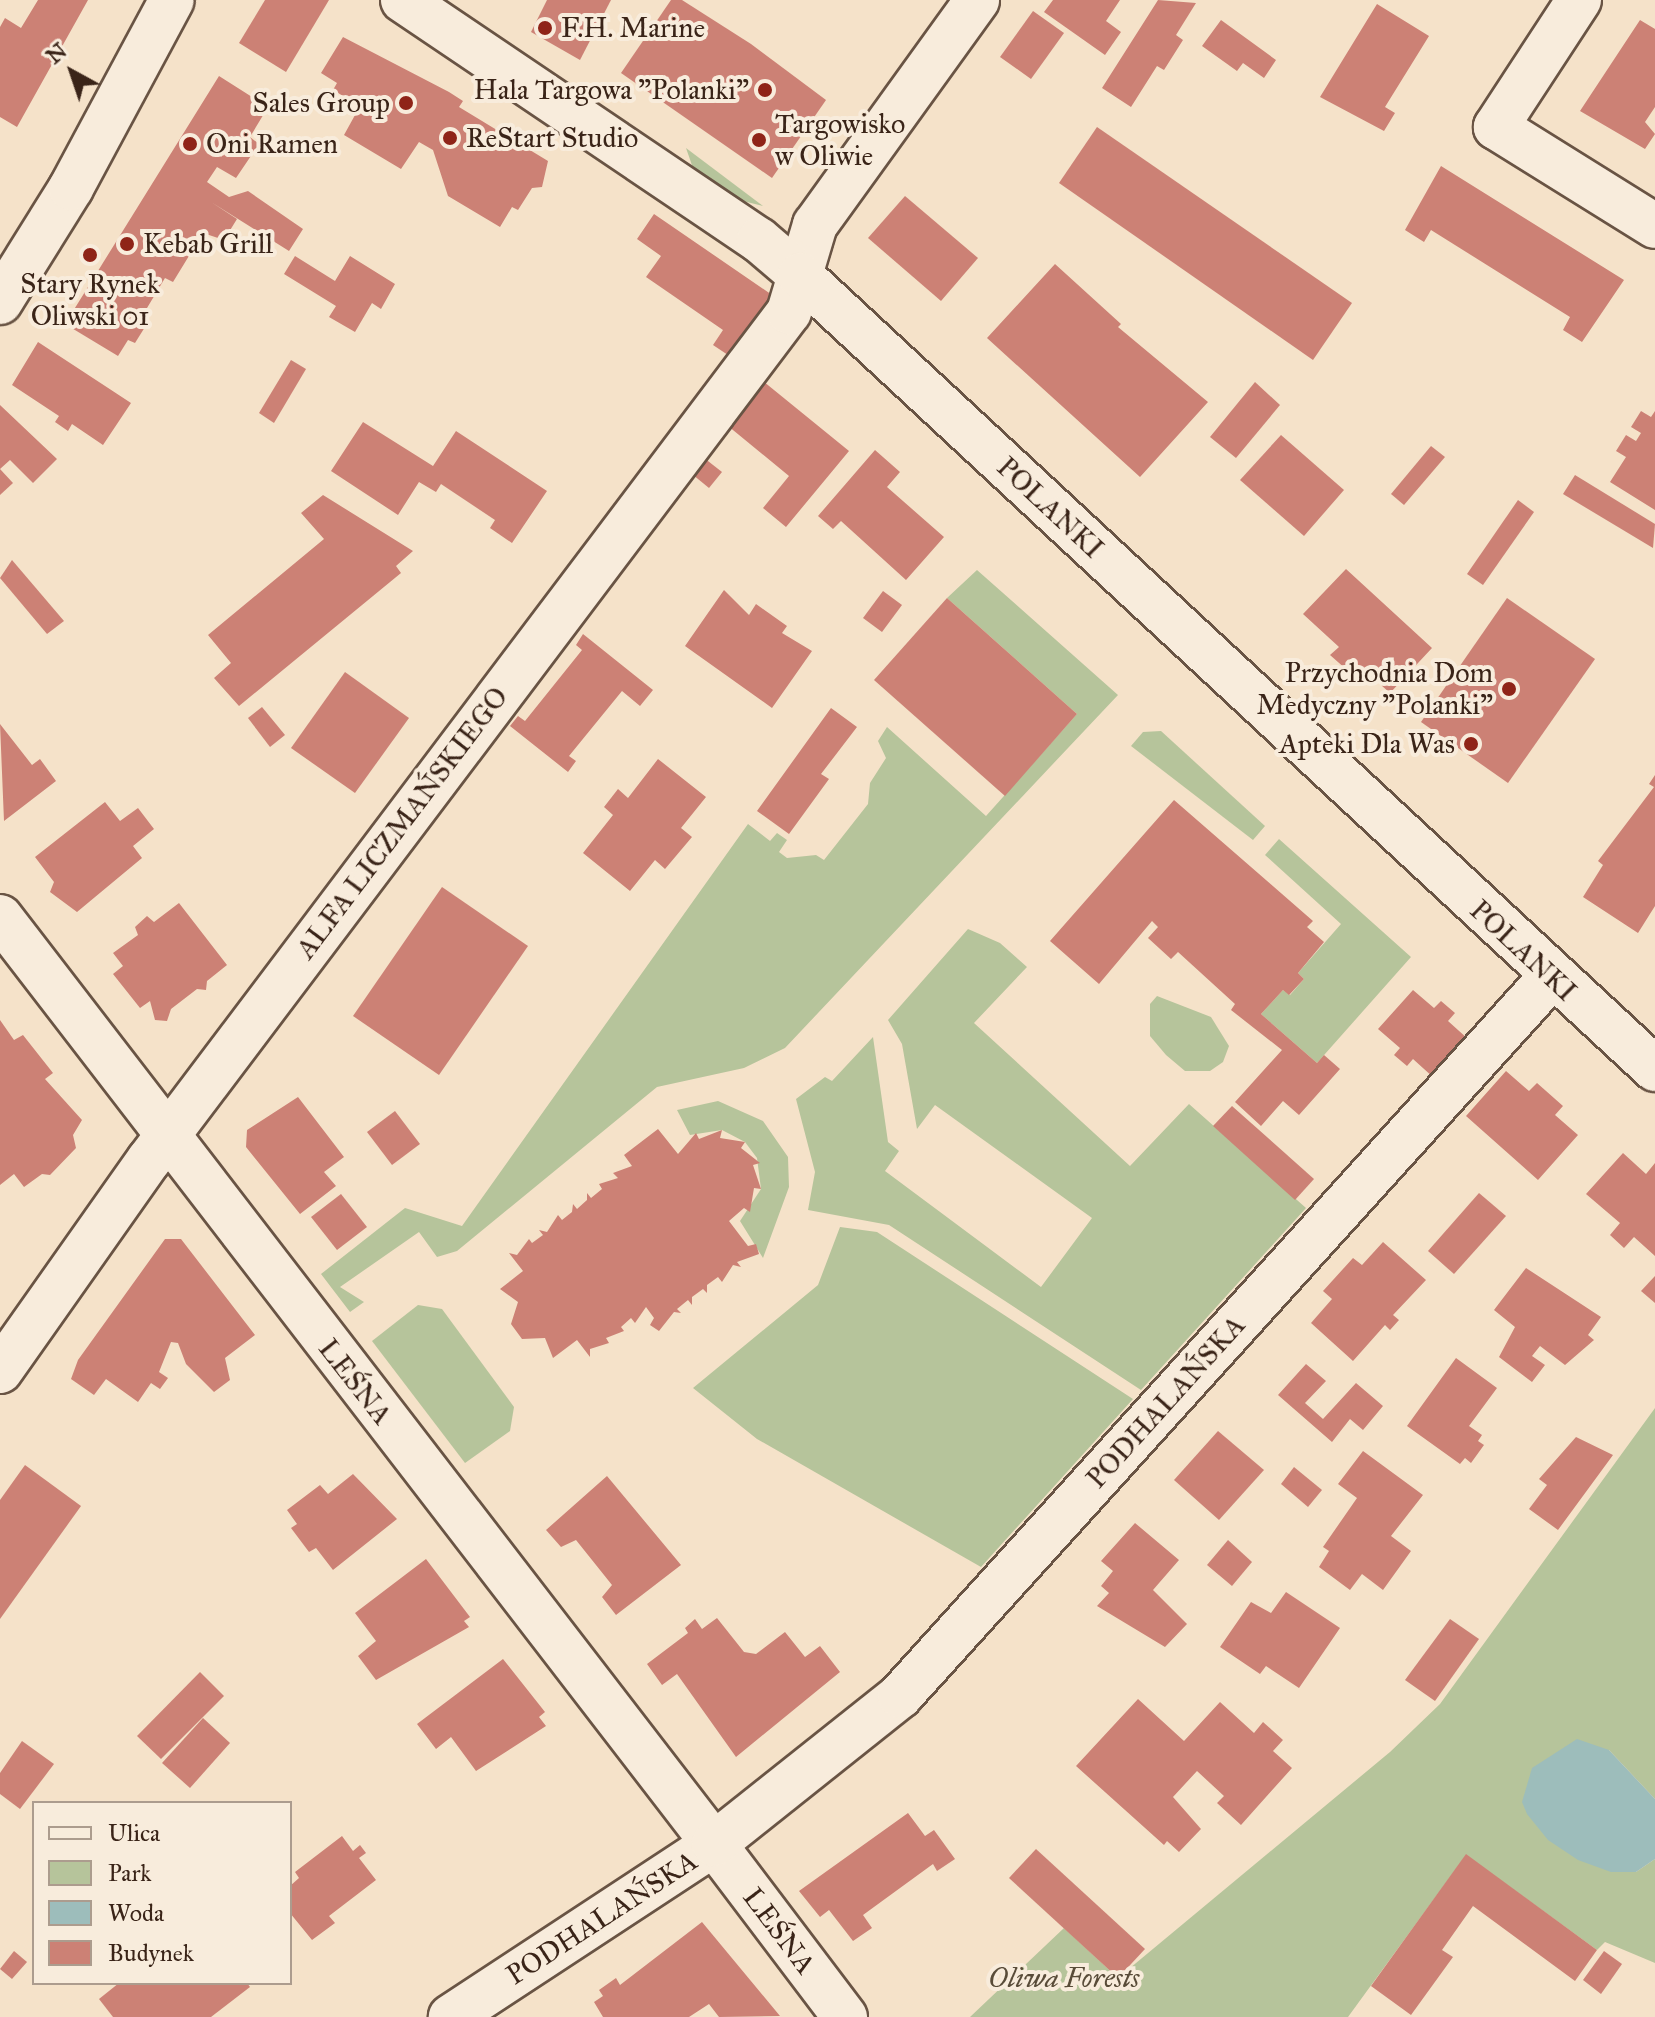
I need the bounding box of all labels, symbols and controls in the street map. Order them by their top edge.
place label: F.H. Marine [561,11,705,45]
marker: F.H. Marine [536,19,554,37]
north arrow [32,32,112,112]
text: N [40,37,72,70]
place label: Hala Targowa "Polanki" [473,73,749,107]
marker: Hala Targowa "Polanki" [756,81,774,99]
place label: Sales Group [253,86,390,120]
marker: Sales Group [397,94,415,112]
place label: Targowisko w Oliwie [775,107,905,173]
place label: ReStart Studio [466,121,638,155]
place label: Oni Ramen [206,127,338,161]
marker: ReStart Studio [441,129,459,147]
marker: Targowisko w Oliwie [750,131,768,149]
marker: Oni Ramen [181,135,199,153]
place label: Kebab Grill [143,227,273,261]
marker: Kebab Grill [118,235,136,253]
marker: Stary Rynek Oliwski 01 [81,246,99,264]
place label: Stary Rynek Oliwski 01 [20,267,160,333]
street label: POLANKI [990,450,1110,566]
place label: Przychodnia Dom Medyczny "Polanki" [1257,656,1493,722]
marker: Przychodnia Dom Medyczny "Polanki" [1500,680,1518,698]
street label: ALFA LICZMAŃSKIEGO [289,681,515,965]
place label: Apteki Dla Was [1279,727,1455,761]
marker: Apteki Dla Was [1462,735,1480,753]
street label: POLANKI [1463,893,1583,1009]
street label: PODHALAŃSKA [1080,1309,1252,1495]
street label: LEŚNA [311,1333,399,1431]
legend [32,1801,292,1985]
text: Ulica [108,1818,160,1848]
street label: PODHALAŃSKA [500,1844,704,1992]
text: Park [108,1858,151,1888]
street label: LEŚNA [736,1881,822,1981]
text: Woda [108,1898,164,1928]
text: Budynek [108,1938,194,1968]
park label: Oliwa Forests [989,1961,1139,1995]

